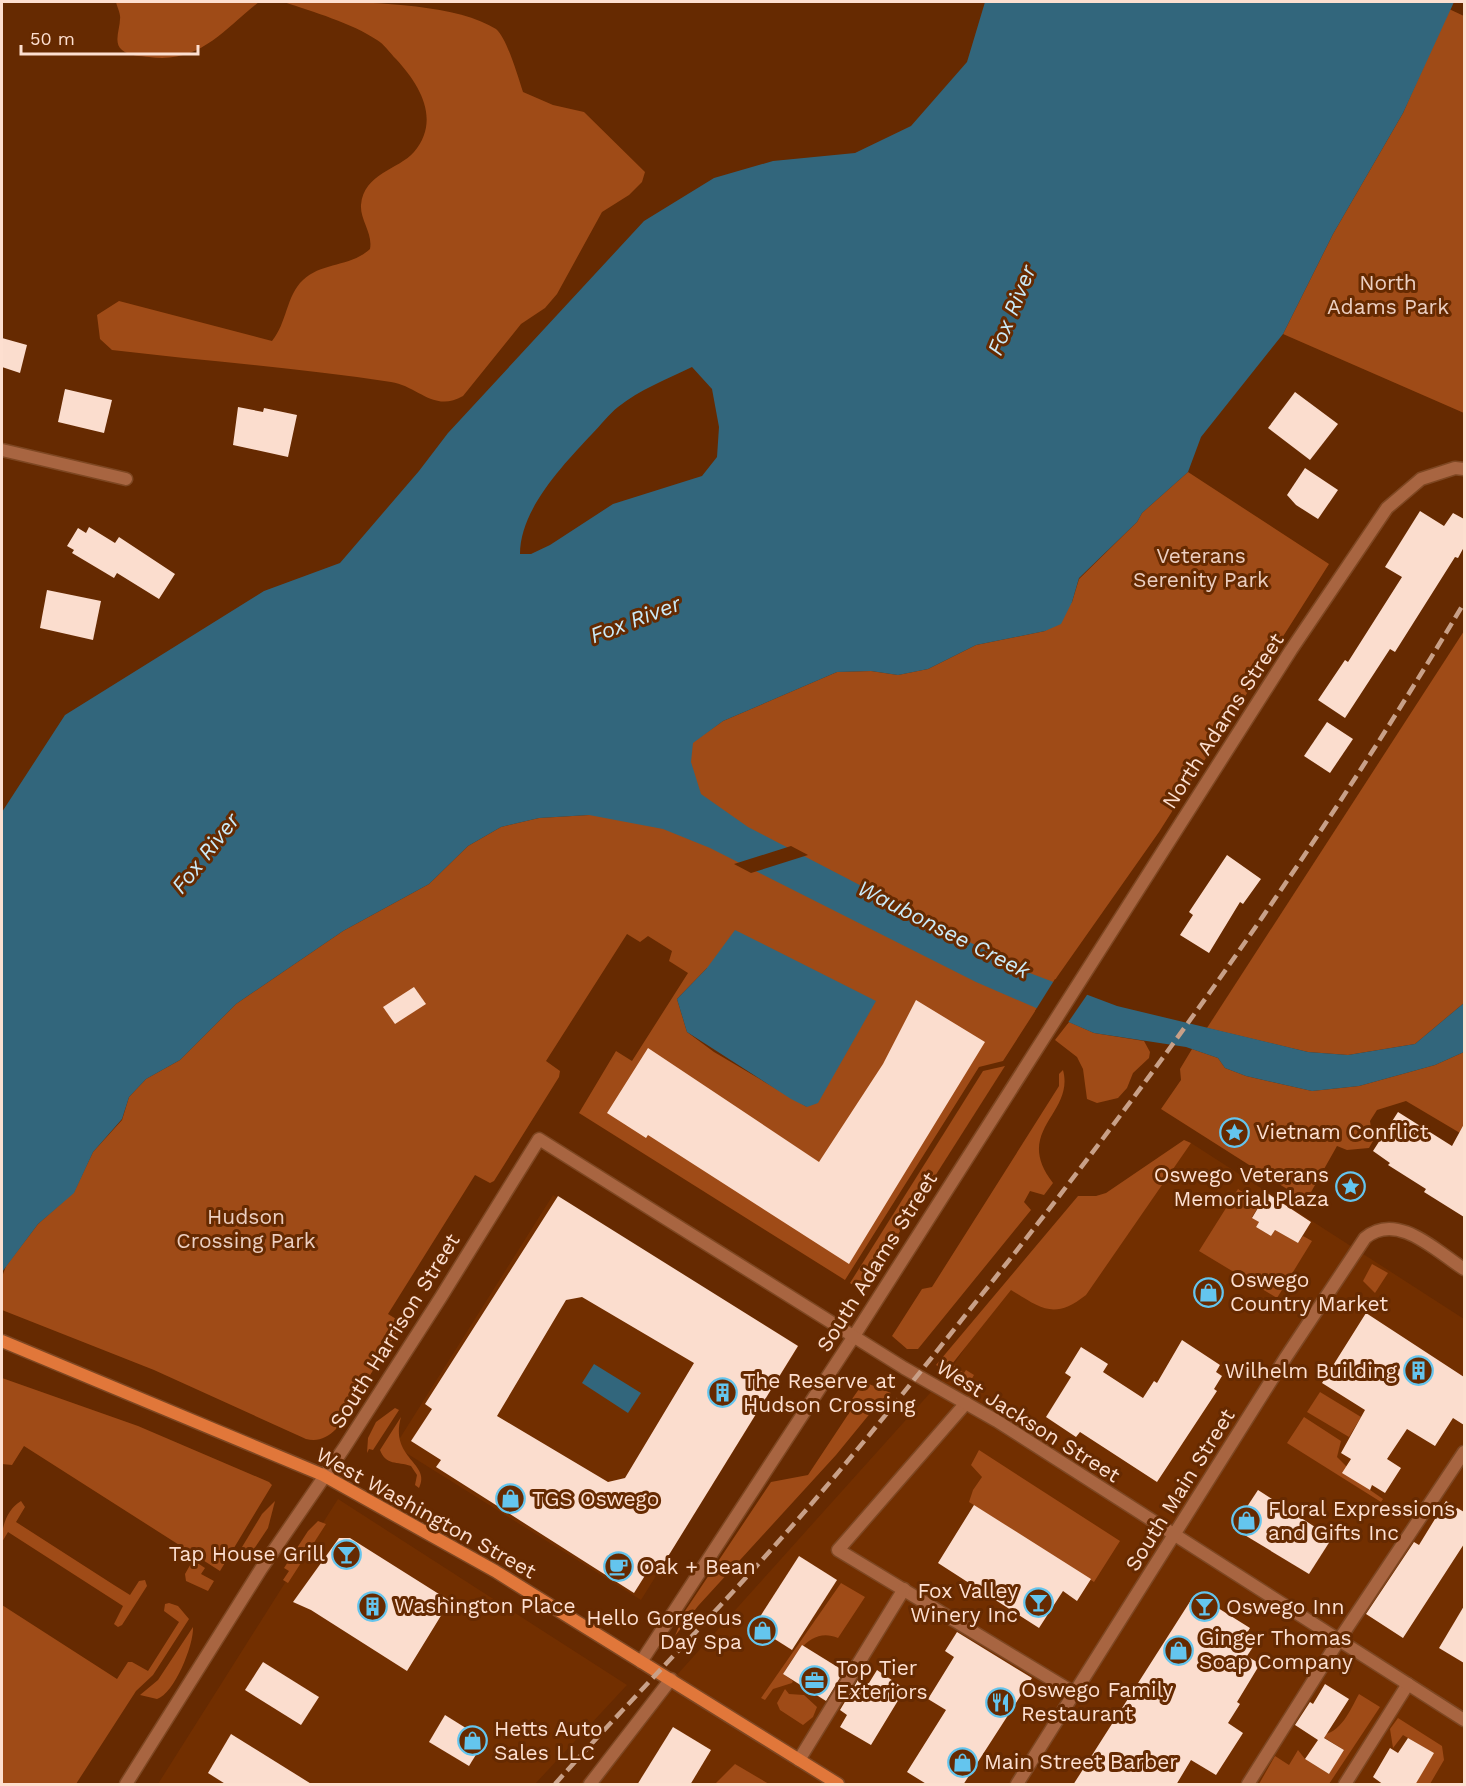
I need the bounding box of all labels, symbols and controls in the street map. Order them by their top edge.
scale bar [21,18,198,56]
text: 50 m [30,28,75,49]
water label: Fox River [982,260,1041,359]
park label: North Adams Park [1327,270,1449,319]
park label: Veterans Serenity Park [1133,543,1269,592]
water label: Fox River [586,590,685,648]
street label: North Adams Street [1157,628,1289,813]
water label: Fox River [166,807,245,898]
water label: Waubonsee Creek [853,875,1035,984]
place icon: Vietnam Conflict [1219,1116,1251,1148]
place label: Vietnam Conflict [1256,1119,1429,1144]
place label: Oswego Veterans Memorial Plaza [1154,1162,1329,1211]
street label: South Adams Street [811,1167,942,1356]
place icon: Oswego Veterans Memorial Plaza [1334,1171,1366,1203]
park label: Hudson Crossing Park [176,1204,316,1253]
street label: South Harrison Street [324,1229,465,1433]
place label: Oswego Country Market [1230,1267,1388,1316]
shop icon: Oswego Country Market [1193,1276,1225,1308]
street label: West Jackson Street [932,1354,1125,1487]
building icon: Wilhelm Building [1402,1355,1434,1387]
place label: Wilhelm Building [1224,1358,1398,1383]
place label: The Reserve at Hudson Crossing [743,1368,916,1417]
building icon: The Reserve at Hudson Crossing [706,1377,738,1409]
street label: South Main Street [1120,1404,1240,1575]
street label: West Washington Street [312,1442,541,1584]
shop icon: TGS Oswego [495,1483,527,1515]
place label: TGS Oswego [532,1486,659,1511]
place label: Floral Expressions and Gifts Inc [1268,1496,1455,1545]
shop icon: Floral Expressions and Gifts Inc [1231,1505,1263,1537]
bar icon: Tap House Grill [330,1538,362,1570]
place label: Tap House Grill [169,1541,326,1566]
cafe icon: Oak + Bean [602,1551,634,1583]
place label: Oak + Bean [639,1554,756,1579]
place label: Fox Valley Winery Inc [910,1578,1018,1627]
bar icon: Fox Valley Winery Inc [1023,1587,1055,1619]
building icon: Washington Place [357,1590,389,1622]
bar icon: Oswego Inn [1189,1591,1221,1623]
place label: Washington Place [394,1593,576,1618]
place label: Oswego Inn [1226,1594,1345,1619]
place label: Hello Gorgeous Day Spa [586,1605,742,1654]
shop icon: Hello Gorgeous Day Spa [747,1614,779,1646]
place label: Ginger Thomas Soap Company [1199,1625,1353,1674]
shop icon: Ginger Thomas Soap Company [1162,1634,1194,1666]
place label: Top Tier Exteriors [836,1655,927,1704]
office icon: Top Tier Exteriors [799,1664,831,1696]
place label: Oswego Family Restaurant [1021,1677,1174,1726]
restaurant icon: Oswego Family Restaurant [984,1686,1016,1718]
place label: Hetts Auto Sales LLC [494,1716,603,1765]
shop icon: Hetts Auto Sales LLC [457,1725,489,1757]
shop icon: Main Street Barber [947,1746,979,1778]
place label: Main Street Barber [984,1749,1178,1774]

